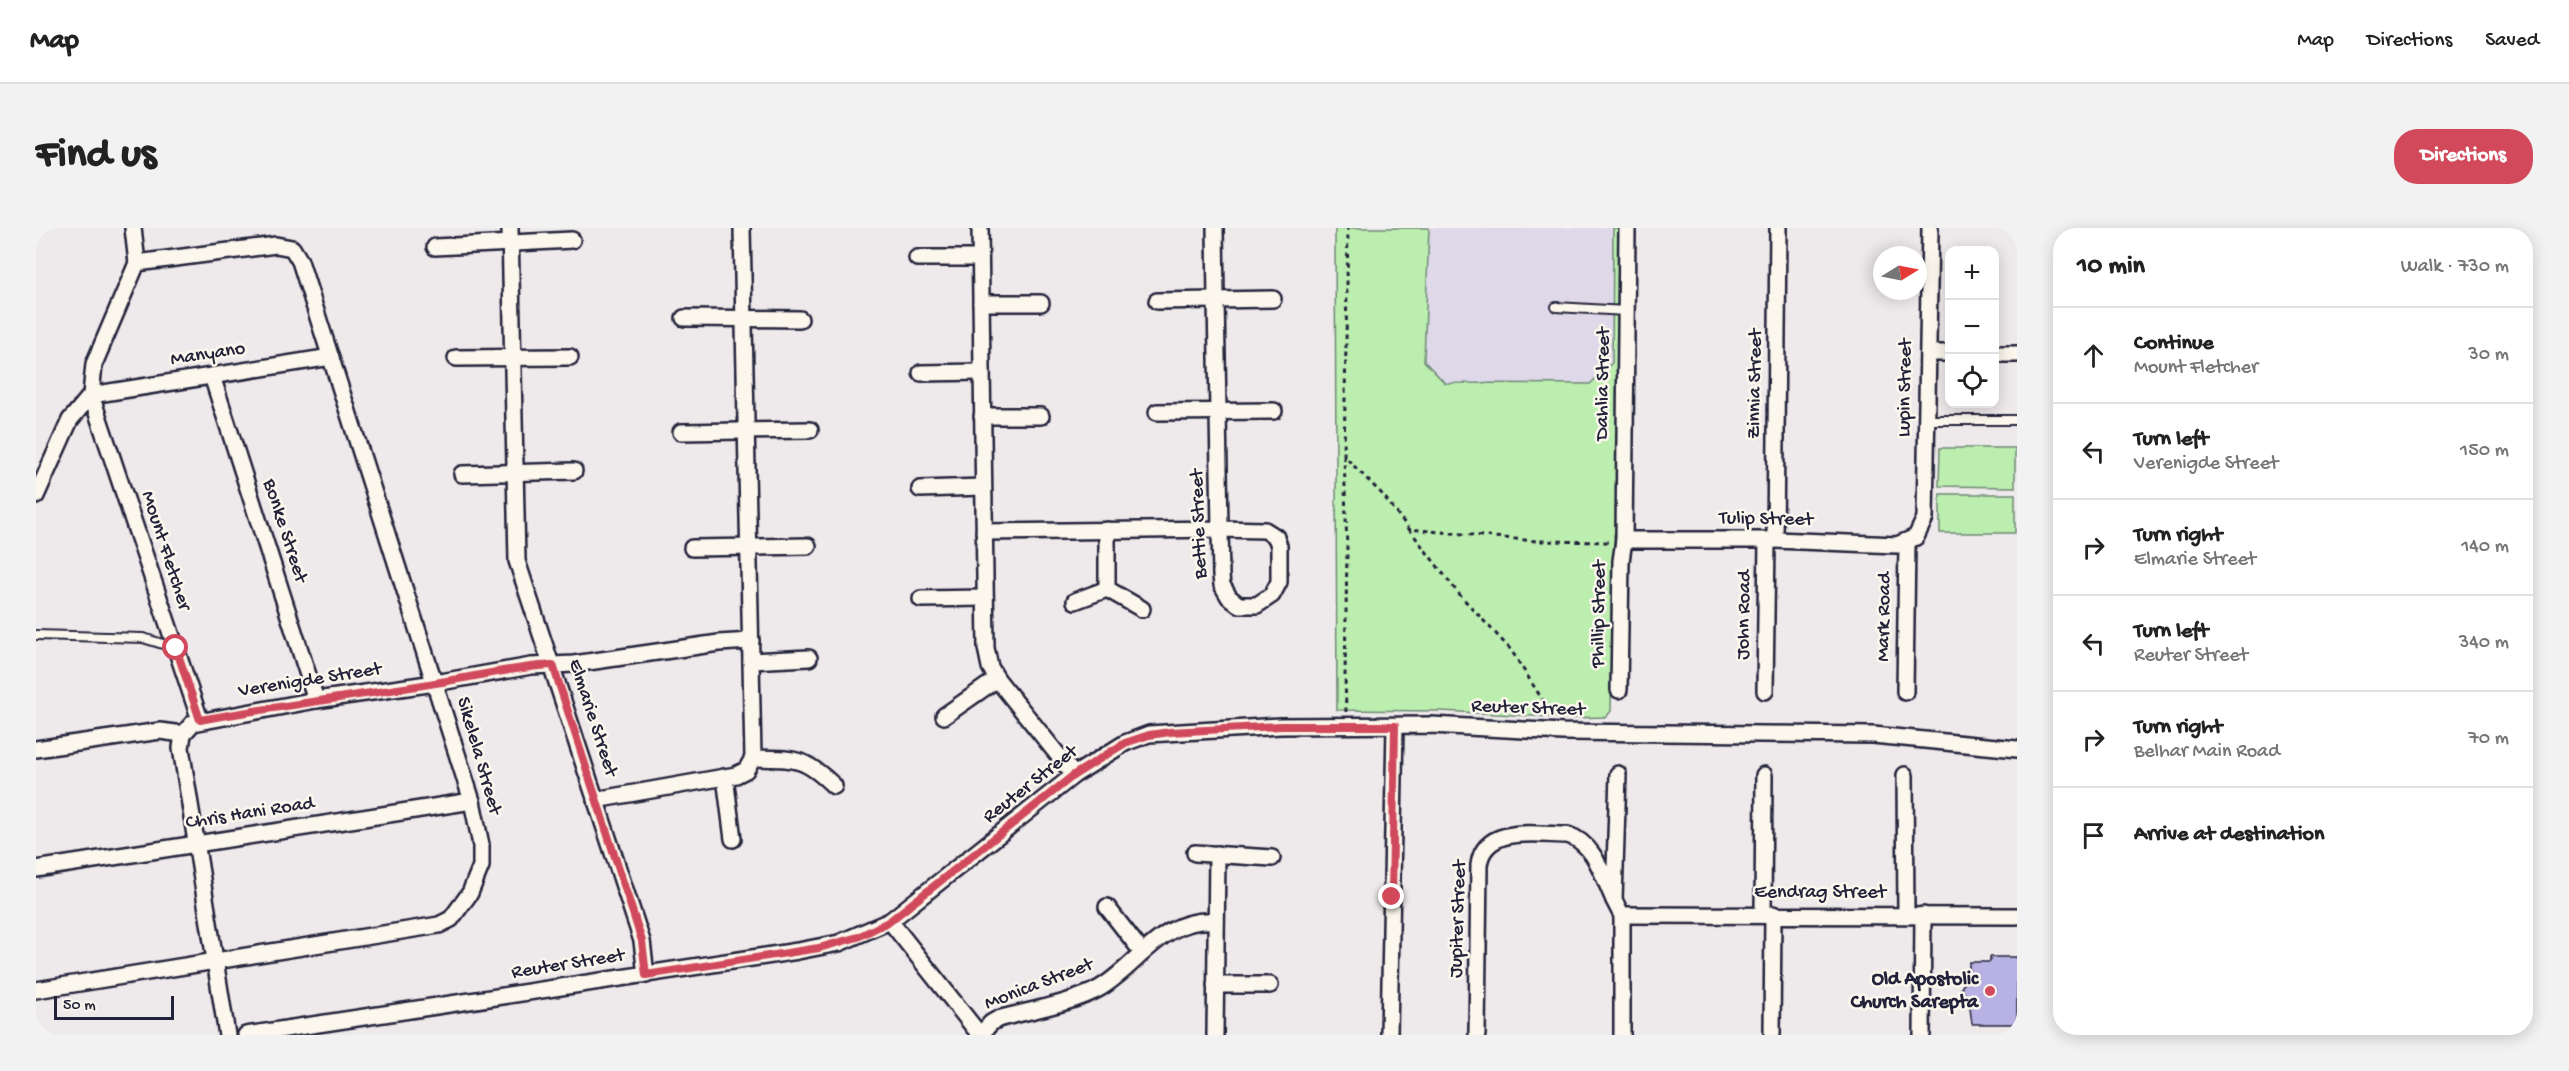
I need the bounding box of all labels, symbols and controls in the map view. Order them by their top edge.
text: Map [30,25,79,58]
text: Map [2297,29,2334,54]
text: Directions [2367,29,2452,54]
text: Saved [2485,29,2539,54]
button: Directions [2394,129,2533,184]
text: Find us [36,132,156,181]
north arrow [1873,246,1927,300]
map controls [1945,246,1999,408]
button: + [1945,246,1999,300]
text: 10 min [2077,252,2145,283]
text: Walk · 730 m [2401,256,2509,279]
button: − [1945,300,1999,354]
street label: Dahlia Street [1591,326,1617,443]
street label: Zinnia Street [1744,327,1768,439]
text: Continue [2134,331,2214,357]
street label: Lupin Street [1894,337,1918,437]
street label: Manyano [169,338,247,372]
icon: ahead [2077,339,2110,372]
text: 30 m [2468,344,2509,367]
button: locate [1945,354,1999,408]
text: Mount Fletcher [2134,357,2258,380]
text: Turn left [2134,427,2208,453]
icon: left [2077,435,2110,468]
text: 150 m [2460,440,2509,463]
text: Verenigde Street [2134,453,2278,476]
street label: Bettie Street [1187,467,1213,580]
street label: Bonke Street [256,475,312,587]
street label: Mount Fletcher [135,488,196,615]
street label: Tulip Street [1718,508,1815,532]
text: Turn right [2134,523,2222,549]
icon: right [2077,531,2110,564]
text: 140 m [2461,536,2509,559]
text: Elmarie Street [2134,549,2256,572]
street label: Phillip Street [1588,558,1612,669]
street label: John Road [1733,568,1757,660]
street label: Mark Road [1873,570,1897,662]
text: Turn left [2134,619,2208,645]
icon: left [2077,627,2110,660]
text: 340 m [2459,632,2509,655]
route start [162,634,188,660]
text: Reuter Street [2134,645,2248,668]
street label: Elmarie Street [562,656,622,781]
street label: Verenigde Street [236,658,385,704]
street label: Sikelela Street [450,695,506,819]
street label: Reuter Street [1471,696,1587,723]
text: Turn right [2134,715,2222,741]
icon: right [2077,723,2110,756]
text: 70 m [2468,728,2509,751]
street label: Reuter Street [979,740,1084,829]
text: Belhar Main Road [2134,741,2280,764]
street label: Chris Hani Road [184,792,318,836]
icon: arrive [2077,819,2110,852]
text: Arrive at destination [2134,822,2324,848]
street label: Jupiter Street [1445,858,1473,978]
street label: Eendrag Street [1754,882,1888,905]
route end [1378,883,1404,909]
street label: Reuter Street [510,944,628,985]
street label: Monica Street [982,953,1098,1016]
place label: Old Apostolic Church Sarepta [1850,969,1979,1015]
marker: Old Apostolic Church Sarepta [1983,984,1997,998]
scale bar [54,993,174,1020]
text: 50 m [63,997,96,1016]

